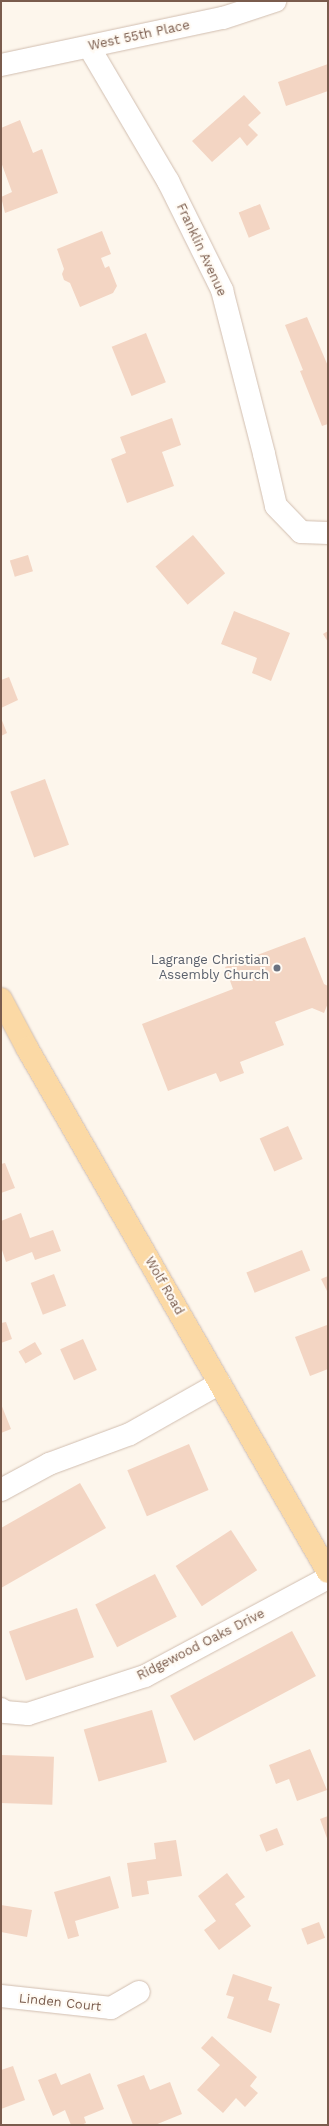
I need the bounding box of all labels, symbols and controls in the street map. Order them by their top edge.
street label: West 55th Place [87,18,191,54]
street label: Franklin Avenue [173,201,229,299]
place label: Lagrange Christian Assembly Church [151,953,269,984]
marker: Lagrange Christian Assembly Church [272,963,282,973]
street label: Wolf Road [141,1254,187,1318]
street label: Ridgewood Oaks Drive [135,1606,267,1684]
street label: Linden Court [18,1991,102,2015]

